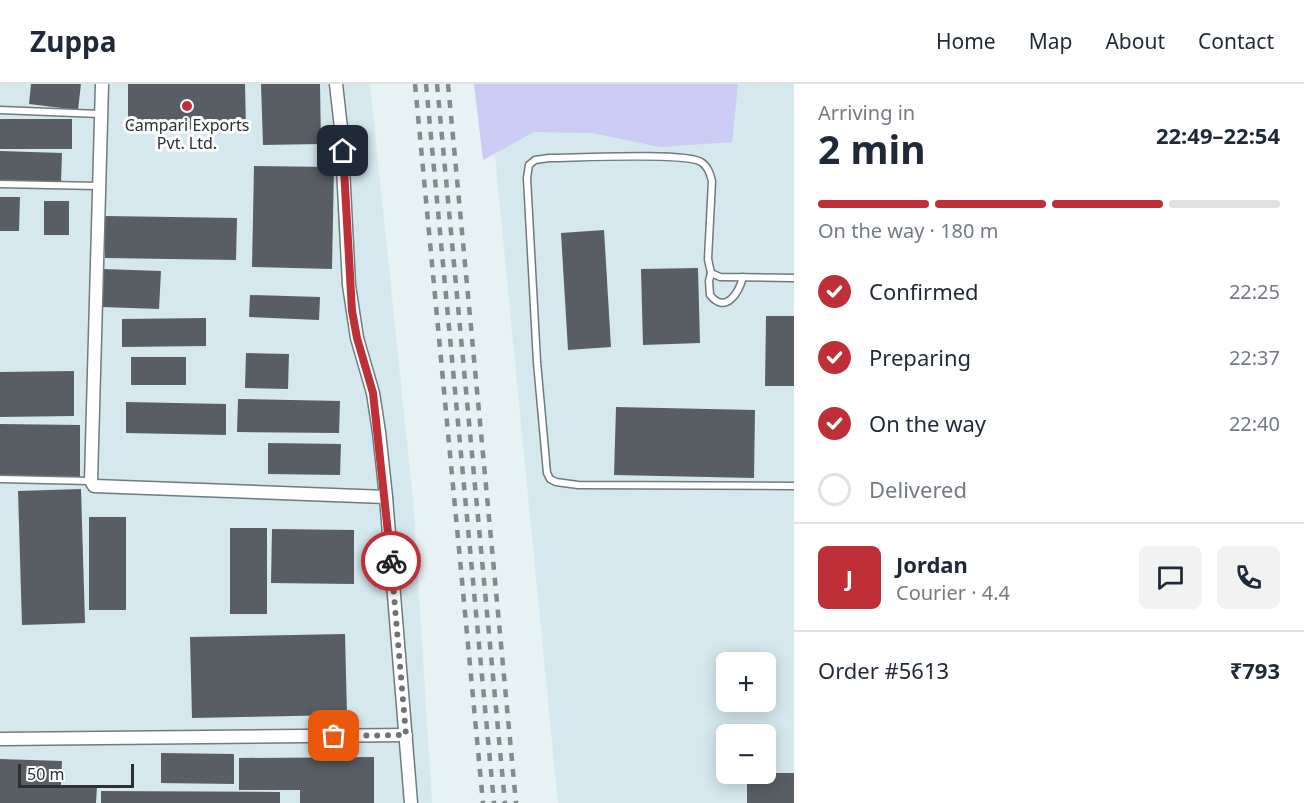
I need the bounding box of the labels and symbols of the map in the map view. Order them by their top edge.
marker: Campari Exports Pvt. Ltd. [180,99,194,113]
place label: Campari Exports Pvt. Ltd. [125,114,249,154]
pin [317,125,368,176]
courier [361,531,421,591]
pin [308,710,359,761]
scale bar [18,761,134,788]

